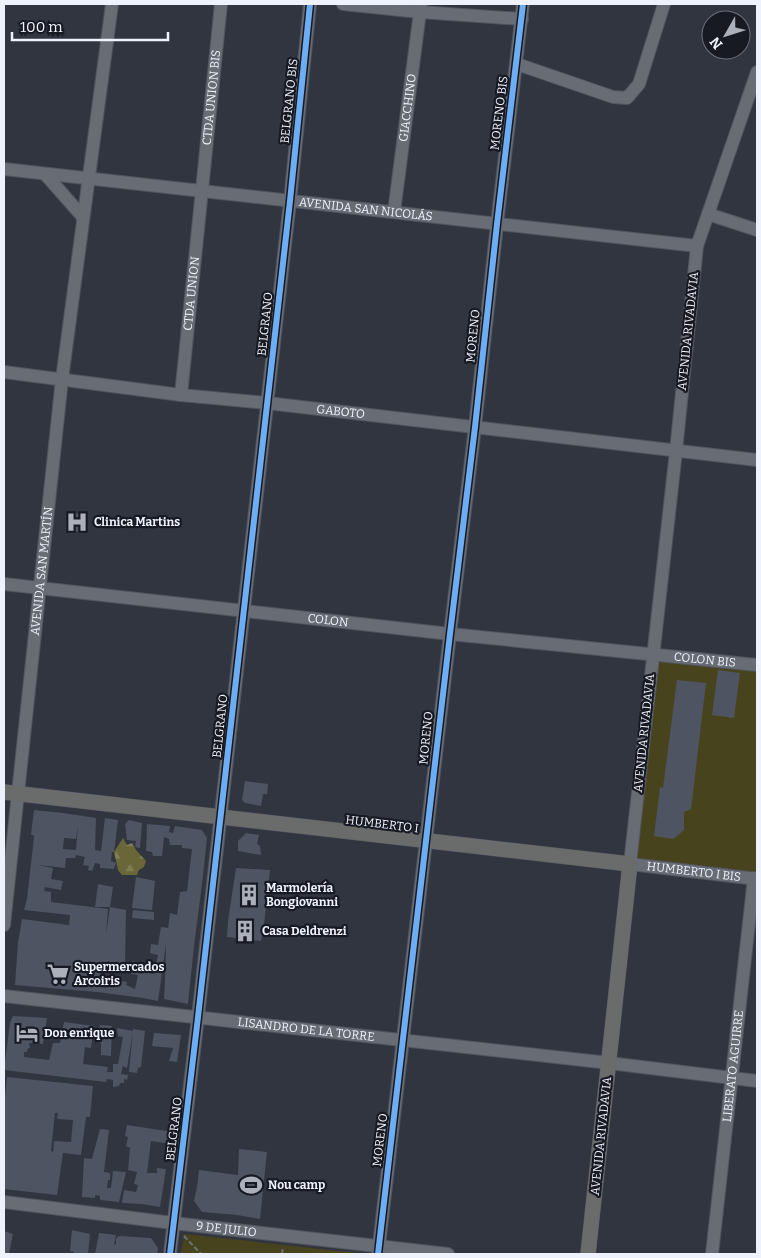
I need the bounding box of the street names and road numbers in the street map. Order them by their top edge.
street label: CTDA UNION BIS [200,49,223,146]
street label: BELGRANO BIS [278,58,300,144]
street label: GIACCHINO [396,73,419,143]
street label: MORENO BIS [488,75,510,151]
street label: AVENIDA SAN NICOLÁS [298,195,433,224]
street label: CTDA UNION [181,255,202,331]
street label: AVENIDA RIVADAVIA [675,271,701,391]
street label: BELGRANO [255,291,275,357]
street label: MORENO [463,309,483,363]
street label: GABOTO [316,402,366,421]
street label: AVENIDA SAN MARTÍN [28,505,55,636]
street label: COLON [307,611,350,630]
street label: COLON BIS [673,650,736,670]
street label: AVENIDA RIVADAVIA [631,673,657,793]
street label: BELGRANO [210,693,230,759]
street label: MORENO [416,711,436,765]
street label: HUMBERTO I [345,813,419,835]
street label: HUMBERTO I BIS [646,859,742,884]
street label: LIBERATO AGUIRRE [720,1009,746,1123]
street label: LISANDRO DE LA TORRE [237,1015,375,1044]
street label: AVENIDA RIVADAVIA [588,1076,614,1196]
street label: BELGRANO [163,1096,185,1162]
street label: MORENO [370,1113,390,1167]
street label: 9 DE JULIO [195,1219,257,1239]

